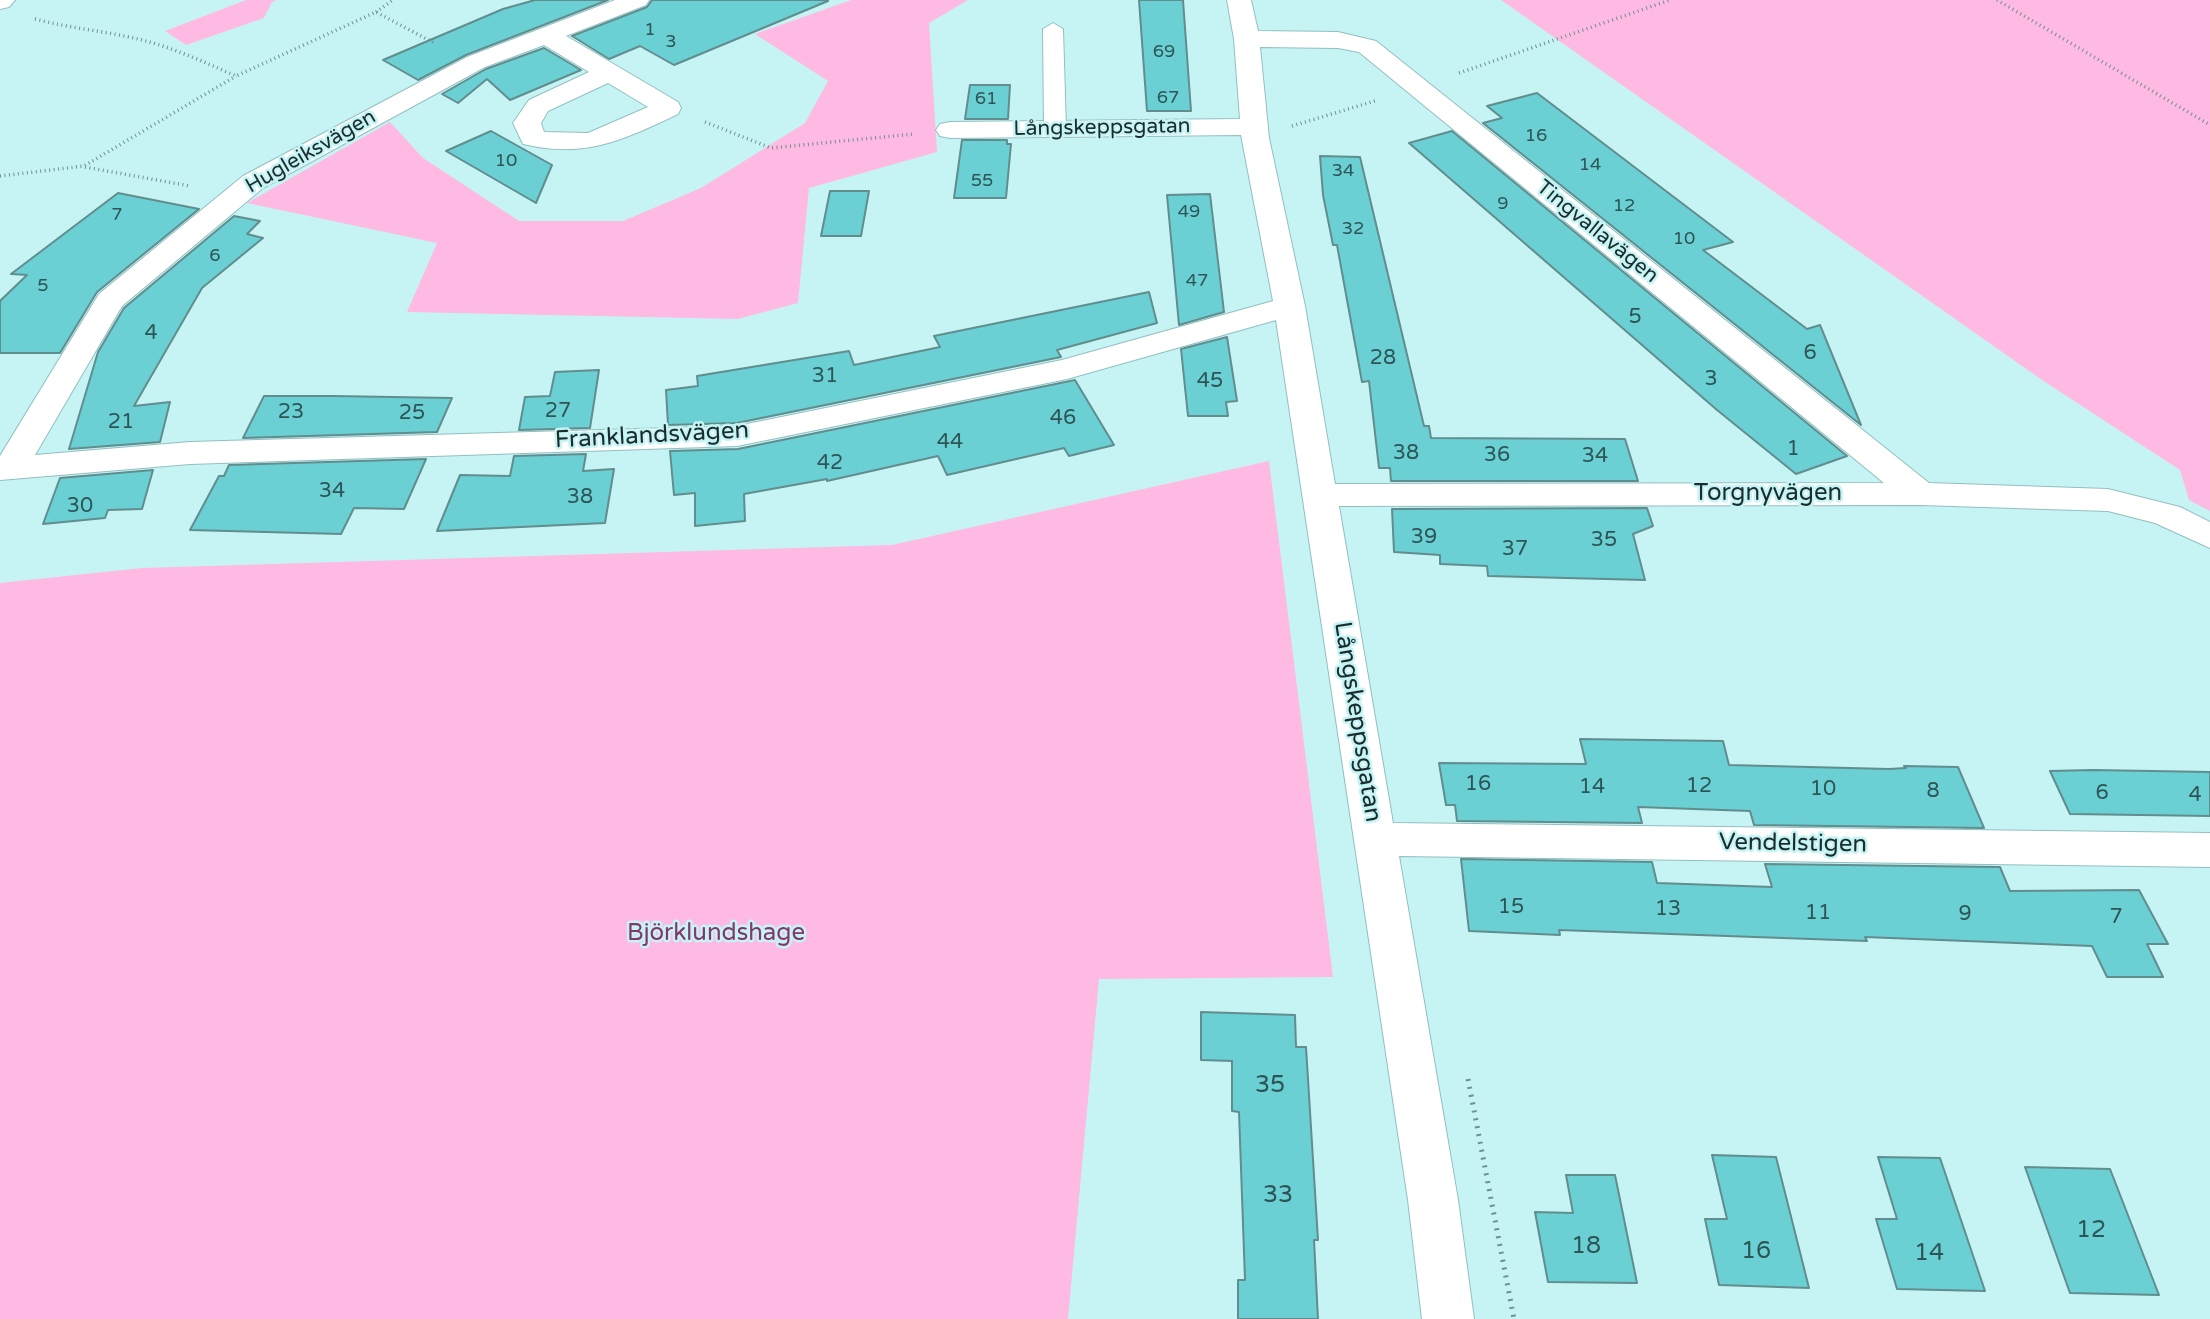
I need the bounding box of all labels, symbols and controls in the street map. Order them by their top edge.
house number: 1 [644,19,656,41]
house number: 3 [665,31,677,53]
house number: 69 [1153,41,1175,63]
house number: 67 [1157,87,1179,109]
house number: 61 [975,88,997,110]
street label: Hugleiksvägen [241,105,381,199]
street label: Långskeppsgatan [1013,114,1191,142]
house number: 16 [1525,125,1547,147]
house number: 10 [495,150,517,172]
house number: 14 [1579,154,1601,176]
house number: 34 [1332,160,1354,182]
house number: 55 [971,170,993,192]
street label: Tingvallavägen [1531,175,1663,289]
house number: 9 [1497,193,1509,215]
house number: 12 [1613,195,1635,217]
house number: 49 [1178,201,1200,223]
house number: 7 [111,204,123,226]
house number: 32 [1342,218,1364,240]
house number: 10 [1673,228,1695,250]
house number: 6 [209,245,221,267]
house number: 47 [1186,270,1208,292]
house number: 5 [37,275,49,297]
house number: 5 [1628,304,1642,330]
house number: 4 [144,320,158,346]
house number: 6 [1803,340,1817,366]
house number: 28 [1370,345,1396,371]
house number: 31 [812,363,838,389]
house number: 3 [1704,366,1718,392]
house number: 45 [1197,368,1223,394]
house number: 27 [545,398,571,424]
house number: 23 [278,399,304,425]
house number: 25 [399,400,425,426]
house number: 46 [1050,405,1076,431]
house number: 21 [108,409,134,435]
street label: Franklandsvägen [554,417,750,455]
house number: 44 [937,429,963,455]
house number: 1 [1786,436,1800,462]
house number: 38 [1393,440,1419,466]
house number: 36 [1484,442,1510,468]
house number: 34 [1582,443,1608,469]
house number: 42 [817,450,843,476]
house number: 34 [319,478,345,504]
street label: Torgnyvägen [1694,480,1842,508]
house number: 38 [567,484,593,510]
house number: 30 [67,493,93,519]
house number: 39 [1411,524,1437,550]
house number: 35 [1591,527,1617,553]
house number: 37 [1502,536,1528,562]
street label: Långskeppsgatan [1327,620,1387,824]
house number: 16 [1465,771,1491,797]
house number: 12 [1686,773,1712,799]
house number: 14 [1579,774,1605,800]
house number: 10 [1810,776,1836,802]
house number: 8 [1926,778,1940,804]
house number: 6 [2095,780,2109,806]
house number: 4 [2188,782,2202,808]
street label: Vendelstigen [1719,828,1867,860]
house number: 15 [1498,894,1524,920]
house number: 13 [1655,896,1681,922]
house number: 11 [1805,900,1831,926]
house number: 9 [1958,901,1972,927]
house number: 7 [2109,904,2123,930]
park label: Björklundshage [627,920,805,948]
house number: 35 [1255,1072,1285,1100]
house number: 33 [1263,1182,1293,1210]
house number: 12 [2076,1217,2106,1245]
house number: 18 [1571,1233,1601,1261]
house number: 16 [1741,1238,1771,1266]
house number: 14 [1914,1240,1944,1268]

